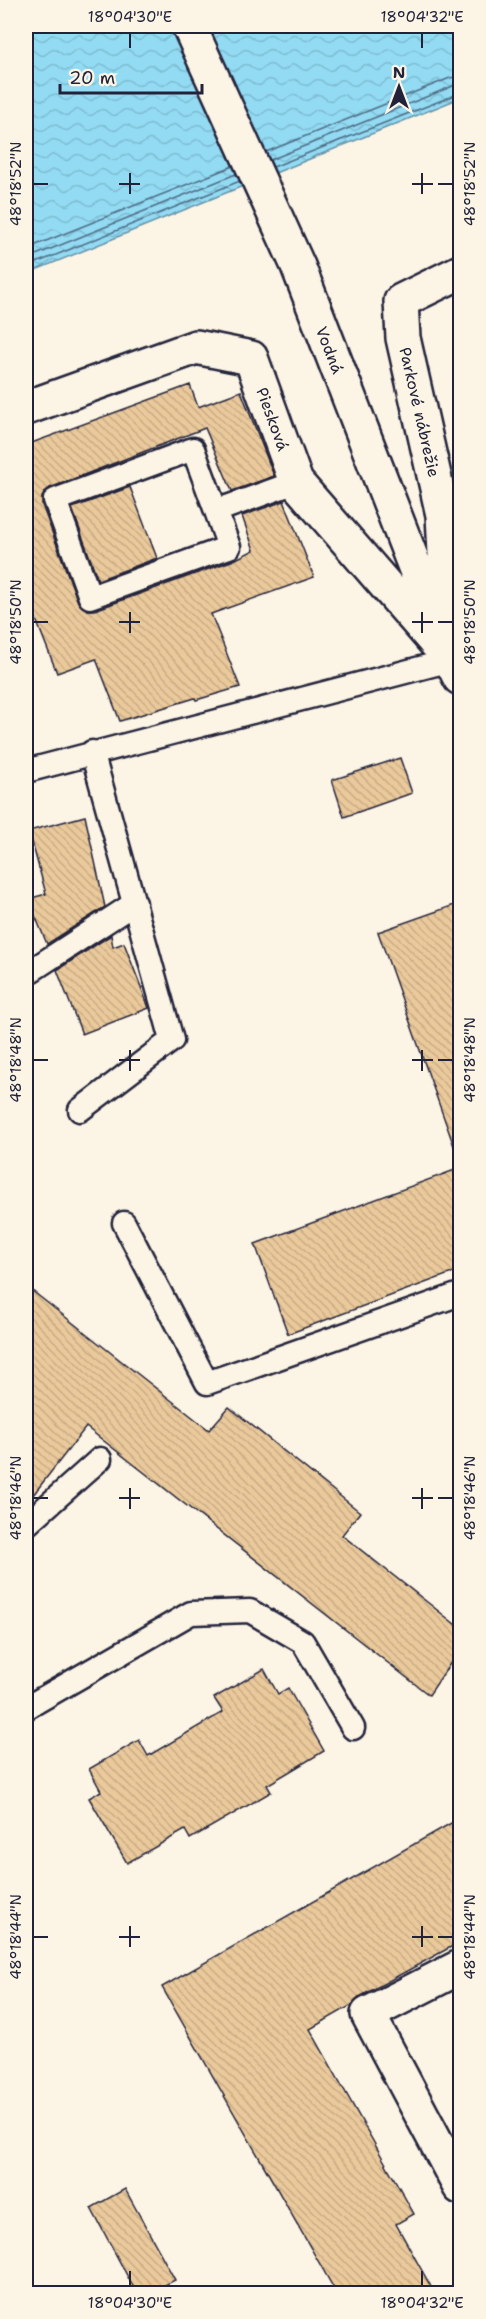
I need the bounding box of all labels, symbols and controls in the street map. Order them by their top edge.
text: 18°04'30"E [88,7,172,27]
text: 18°04'32"E [380,7,464,27]
scale bar [60,57,202,95]
north arrow [369,57,429,117]
text: N [393,62,405,83]
text: 20 m [69,66,115,90]
text: 48°18'52"N [6,142,26,226]
text: 48°18'52"N [460,142,480,226]
street label: Vodná [311,323,348,377]
street label: Parkové nábrežie [394,345,445,479]
street label: Piesková [251,385,294,454]
text: 48°18'50"N [6,579,26,665]
text: 48°18'50"N [460,579,480,665]
text: 48°18'48"N [6,1017,26,1103]
text: 48°18'48"N [460,1017,480,1103]
text: 48°18'46"N [6,1455,26,1541]
text: 48°18'46"N [460,1455,480,1541]
text: 48°18'44"N [6,1894,26,1980]
text: 48°18'44"N [460,1894,480,1980]
text: 18°04'30"E [88,2293,172,2313]
text: 18°04'32"E [380,2293,464,2313]

